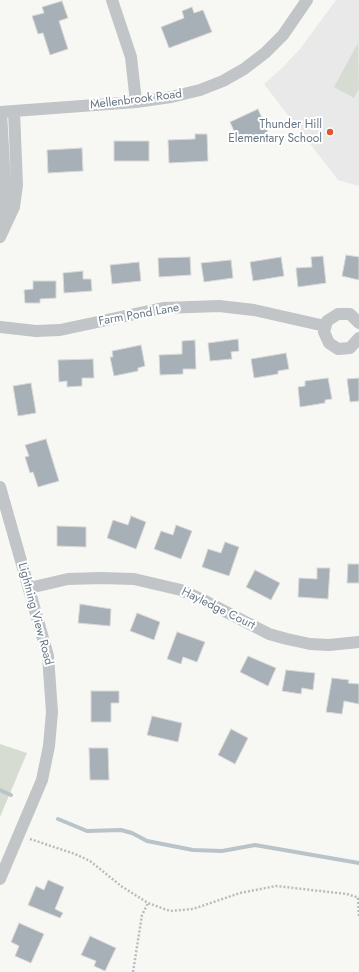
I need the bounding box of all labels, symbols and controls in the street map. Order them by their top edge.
street label: Mellenbrook Road [89,87,183,113]
place label: Thunder Hill Elementary School [228,118,322,146]
marker: Thunder Hill Elementary School [325,127,335,137]
street label: Farm Pond Lane [98,301,180,329]
street label: Lightning View Road [14,561,56,667]
street label: Hayledge Court [179,585,257,633]

